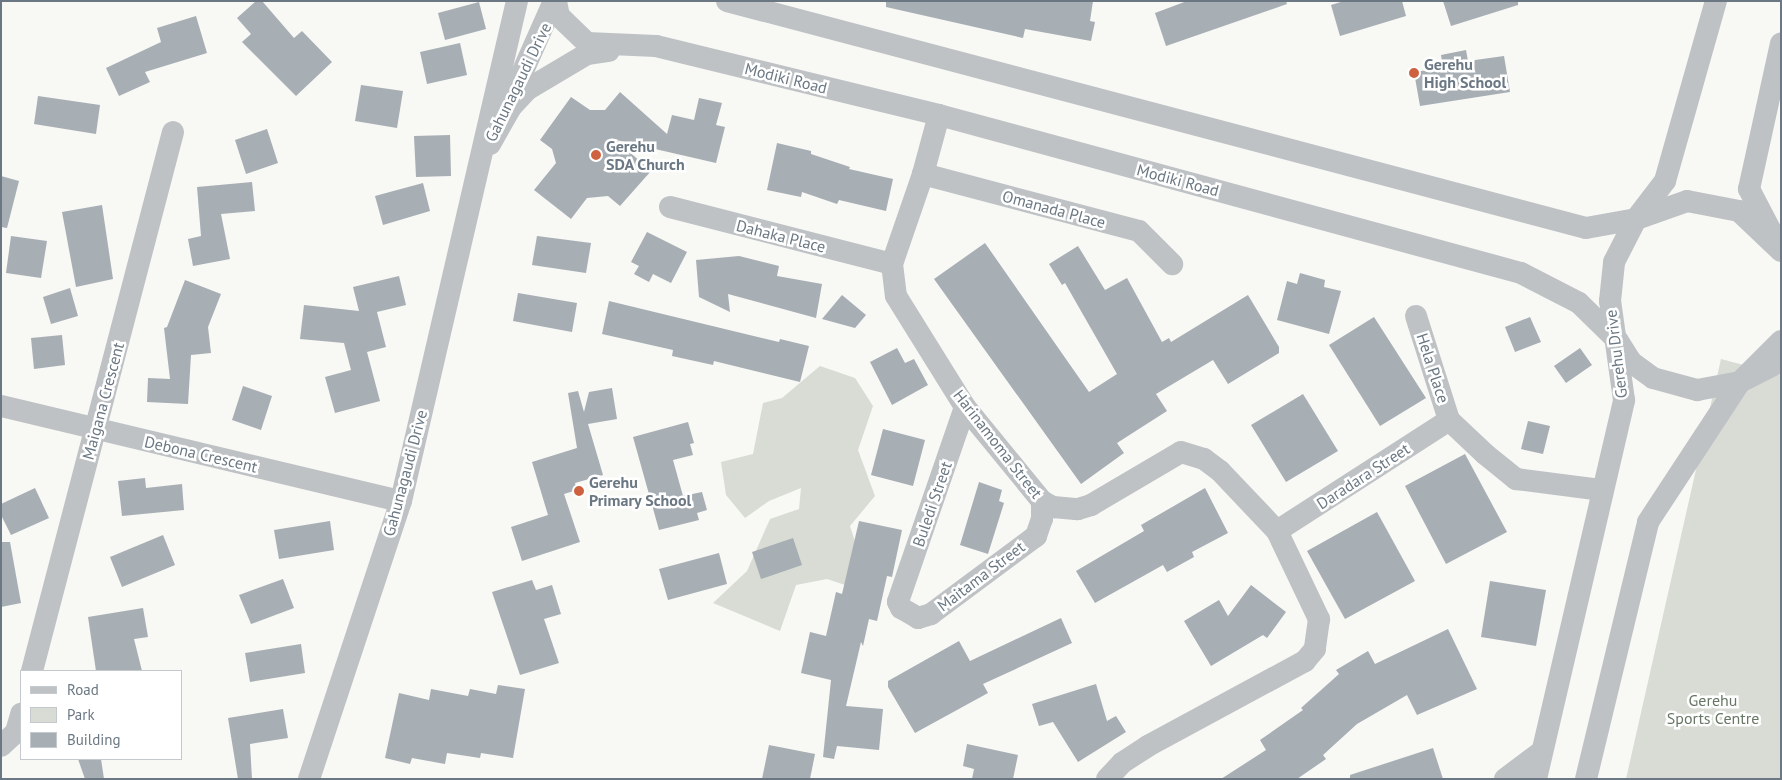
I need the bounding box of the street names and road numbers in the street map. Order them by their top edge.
street label: Gahunagaudi Drive [481,19,555,145]
street label: Modiki Road [743,58,829,98]
street label: Modiki Road [1135,160,1221,200]
street label: Omanada Place [1000,186,1108,232]
street label: Dahaka Place [734,216,828,256]
street label: Gerehu Drive [1601,309,1631,399]
street label: Hela Place [1413,331,1453,405]
street label: Maigana Crescent [78,340,128,462]
street label: Harinamoma Street [950,386,1046,502]
street label: Gahunagaudi Drive [379,408,431,538]
street label: Debona Crescent [143,432,259,476]
street label: Daradara Street [1313,439,1413,513]
street label: Buledi Street [908,459,956,549]
street label: Maitama Street [934,537,1028,615]

